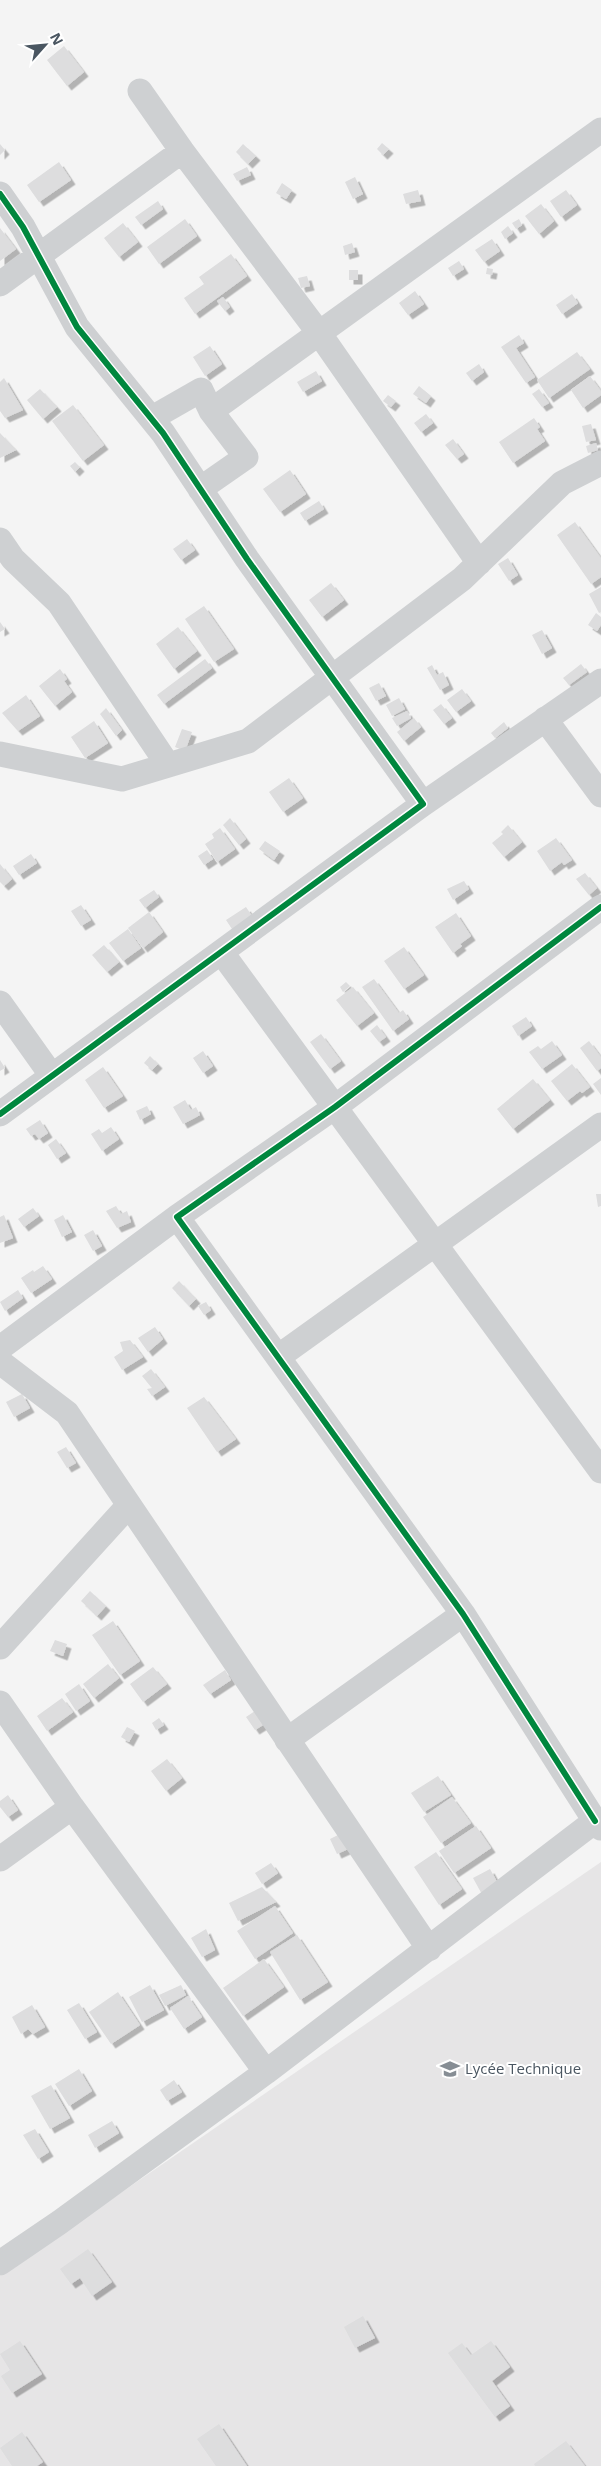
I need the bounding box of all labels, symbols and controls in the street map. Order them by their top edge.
north arrow [20,20,70,70]
text: N [46,29,68,48]
school or university icon: Lycée Technique [439,2058,461,2080]
place label: Lycée Technique [465,2058,581,2078]

